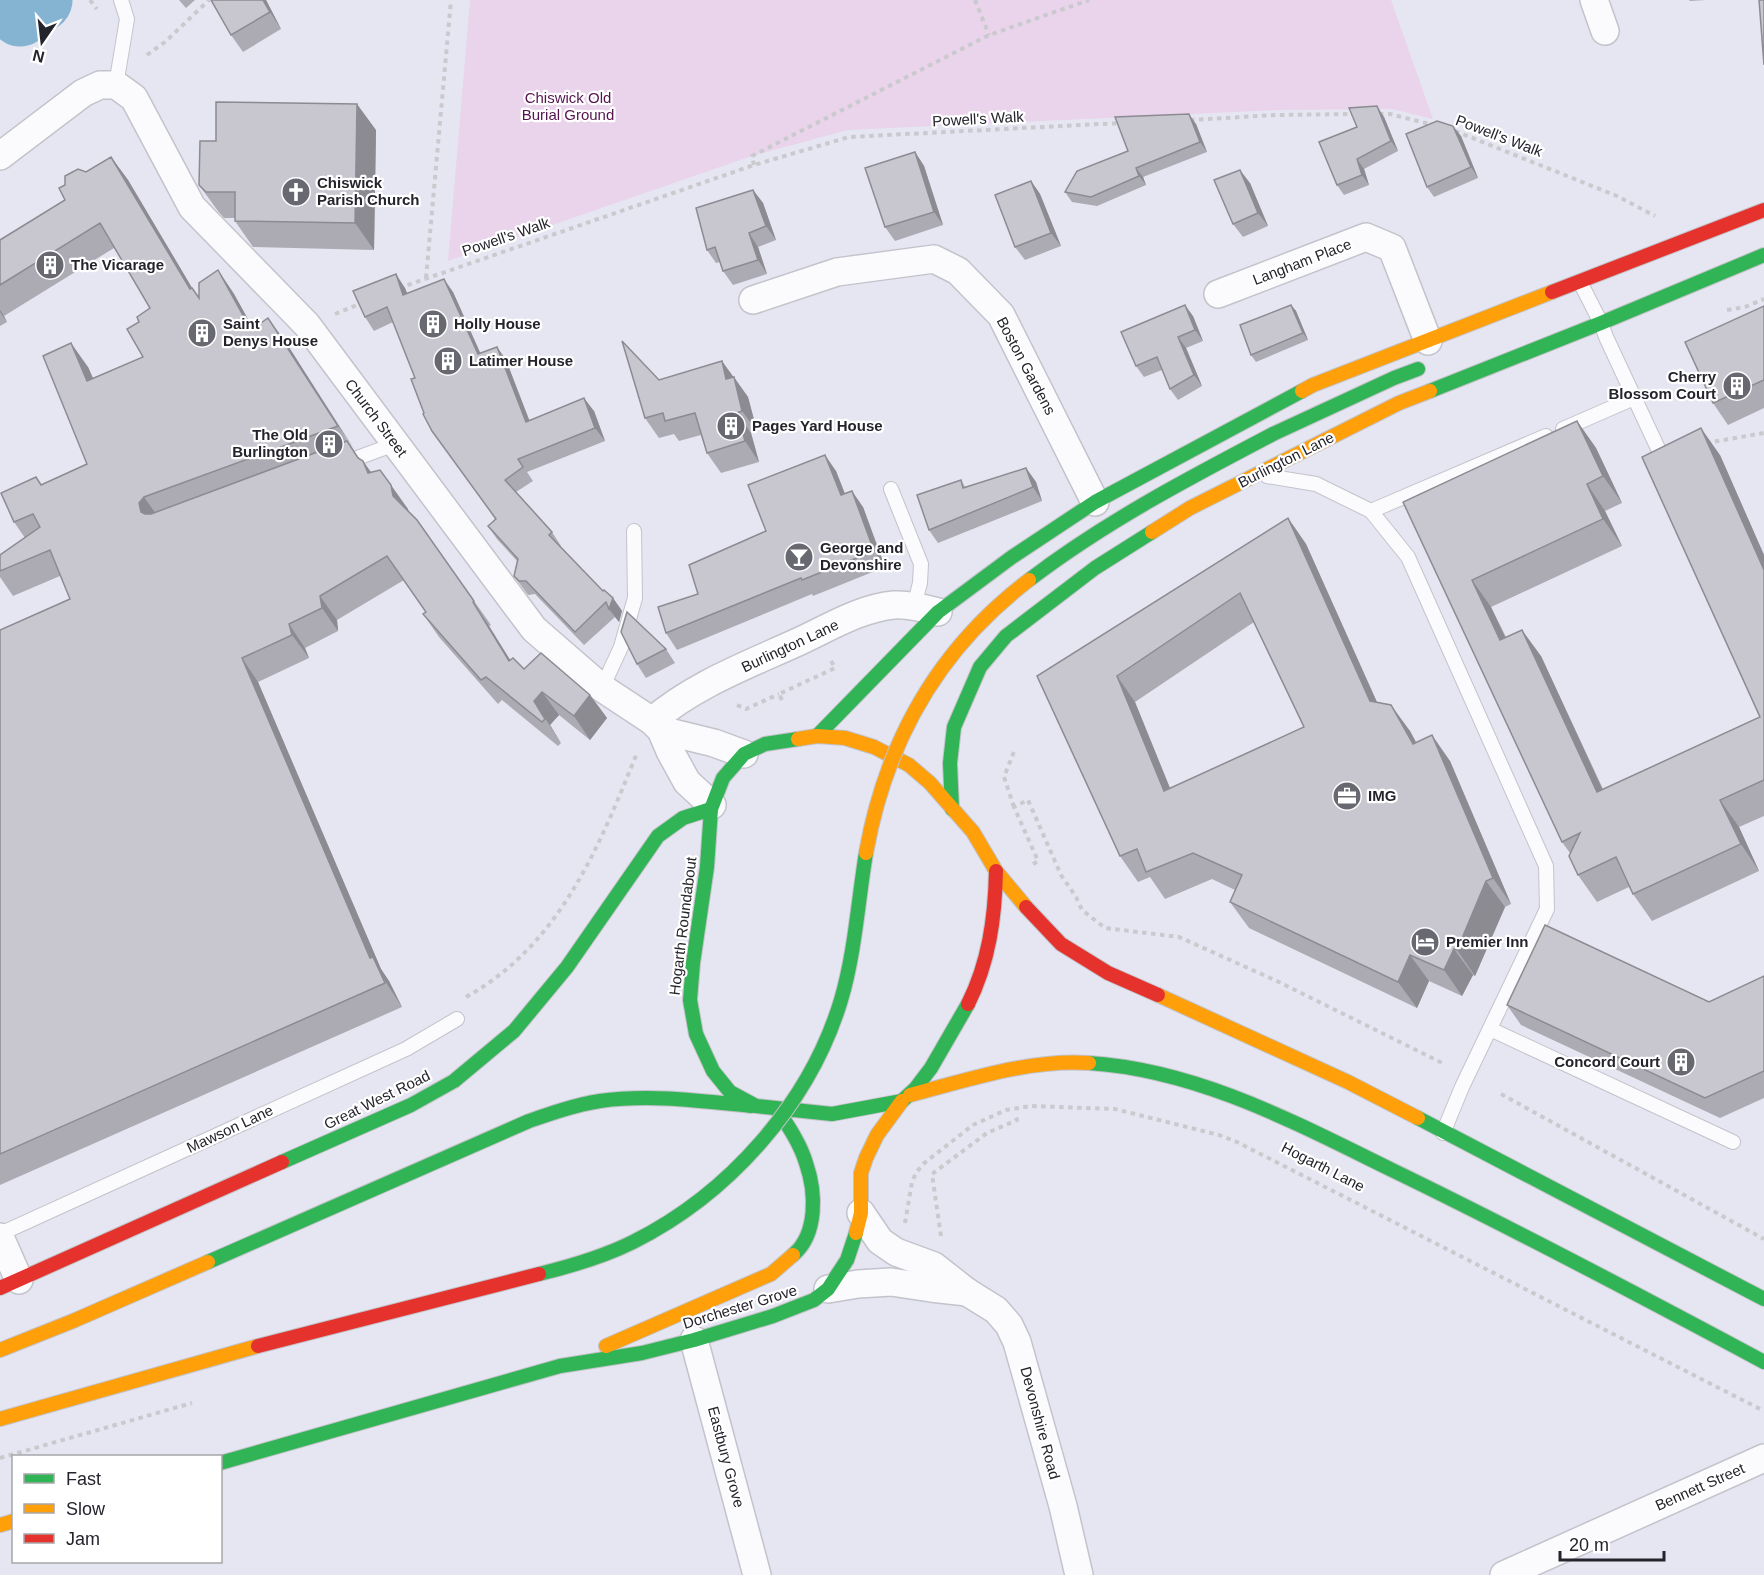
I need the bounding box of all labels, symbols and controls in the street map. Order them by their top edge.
north arrow [12,12,72,72]
text: N [31,46,46,66]
park label: Chiswick Old Burial Ground [522,89,614,123]
street label: Powell's Walk [932,108,1025,129]
street label: Powell's Walk [1453,111,1545,160]
place label: Chiswick Parish Church [317,174,420,208]
church icon: Chiswick Parish Church [280,176,312,208]
street label: Powell's Walk [460,213,552,259]
street label: Langham Place [1250,235,1354,288]
building icon: The Vicarage [34,249,66,281]
place label: The Vicarage [71,256,164,273]
building icon: Holly House [417,308,449,340]
street label: Boston Gardens [993,314,1059,418]
place label: Saint Denys House [223,315,318,349]
place label: Holly House [454,315,541,332]
building icon: Saint Denys House [186,317,218,349]
building icon: Latimer House [432,345,464,377]
place label: Latimer House [469,352,573,369]
place label: Cherry Blossom Court [1608,368,1717,402]
building icon: Cherry Blossom Court [1721,370,1753,402]
street label: Church Street [342,376,412,460]
building icon: Pages Yard House [715,410,747,442]
place label: Pages Yard House [752,417,883,434]
place label: The Old Burlington [232,426,308,460]
building icon: The Old Burlington [313,428,345,460]
street label: Burlington Lane [1235,428,1336,491]
place label: George and Devonshire [820,539,903,573]
bar icon: George and Devonshire [783,541,815,573]
street label: Burlington Lane [739,616,841,675]
office icon: IMG [1331,780,1363,812]
place label: IMG [1368,787,1396,804]
street label: Hogarth Roundabout [666,855,700,996]
hotel icon: Premier Inn [1409,926,1441,958]
place label: Premier Inn [1446,933,1529,950]
building icon: Concord Court [1665,1046,1697,1078]
place label: Concord Court [1554,1053,1660,1070]
street label: Great West Road [321,1067,432,1133]
street label: Mawson Lane [184,1101,276,1156]
street label: Hogarth Lane [1279,1138,1368,1195]
street label: Dorchester Grove [681,1281,799,1332]
street label: Devonshire Road [1017,1365,1064,1481]
street label: Eastbury Grove [705,1404,748,1509]
legend [12,1455,222,1563]
street label: Bennett Street [1653,1459,1748,1514]
text: Fast [66,1469,101,1489]
text: Slow [66,1499,106,1519]
scale bar [1560,1524,1664,1562]
text: Jam [66,1529,100,1549]
text: 20 m [1569,1535,1609,1555]

